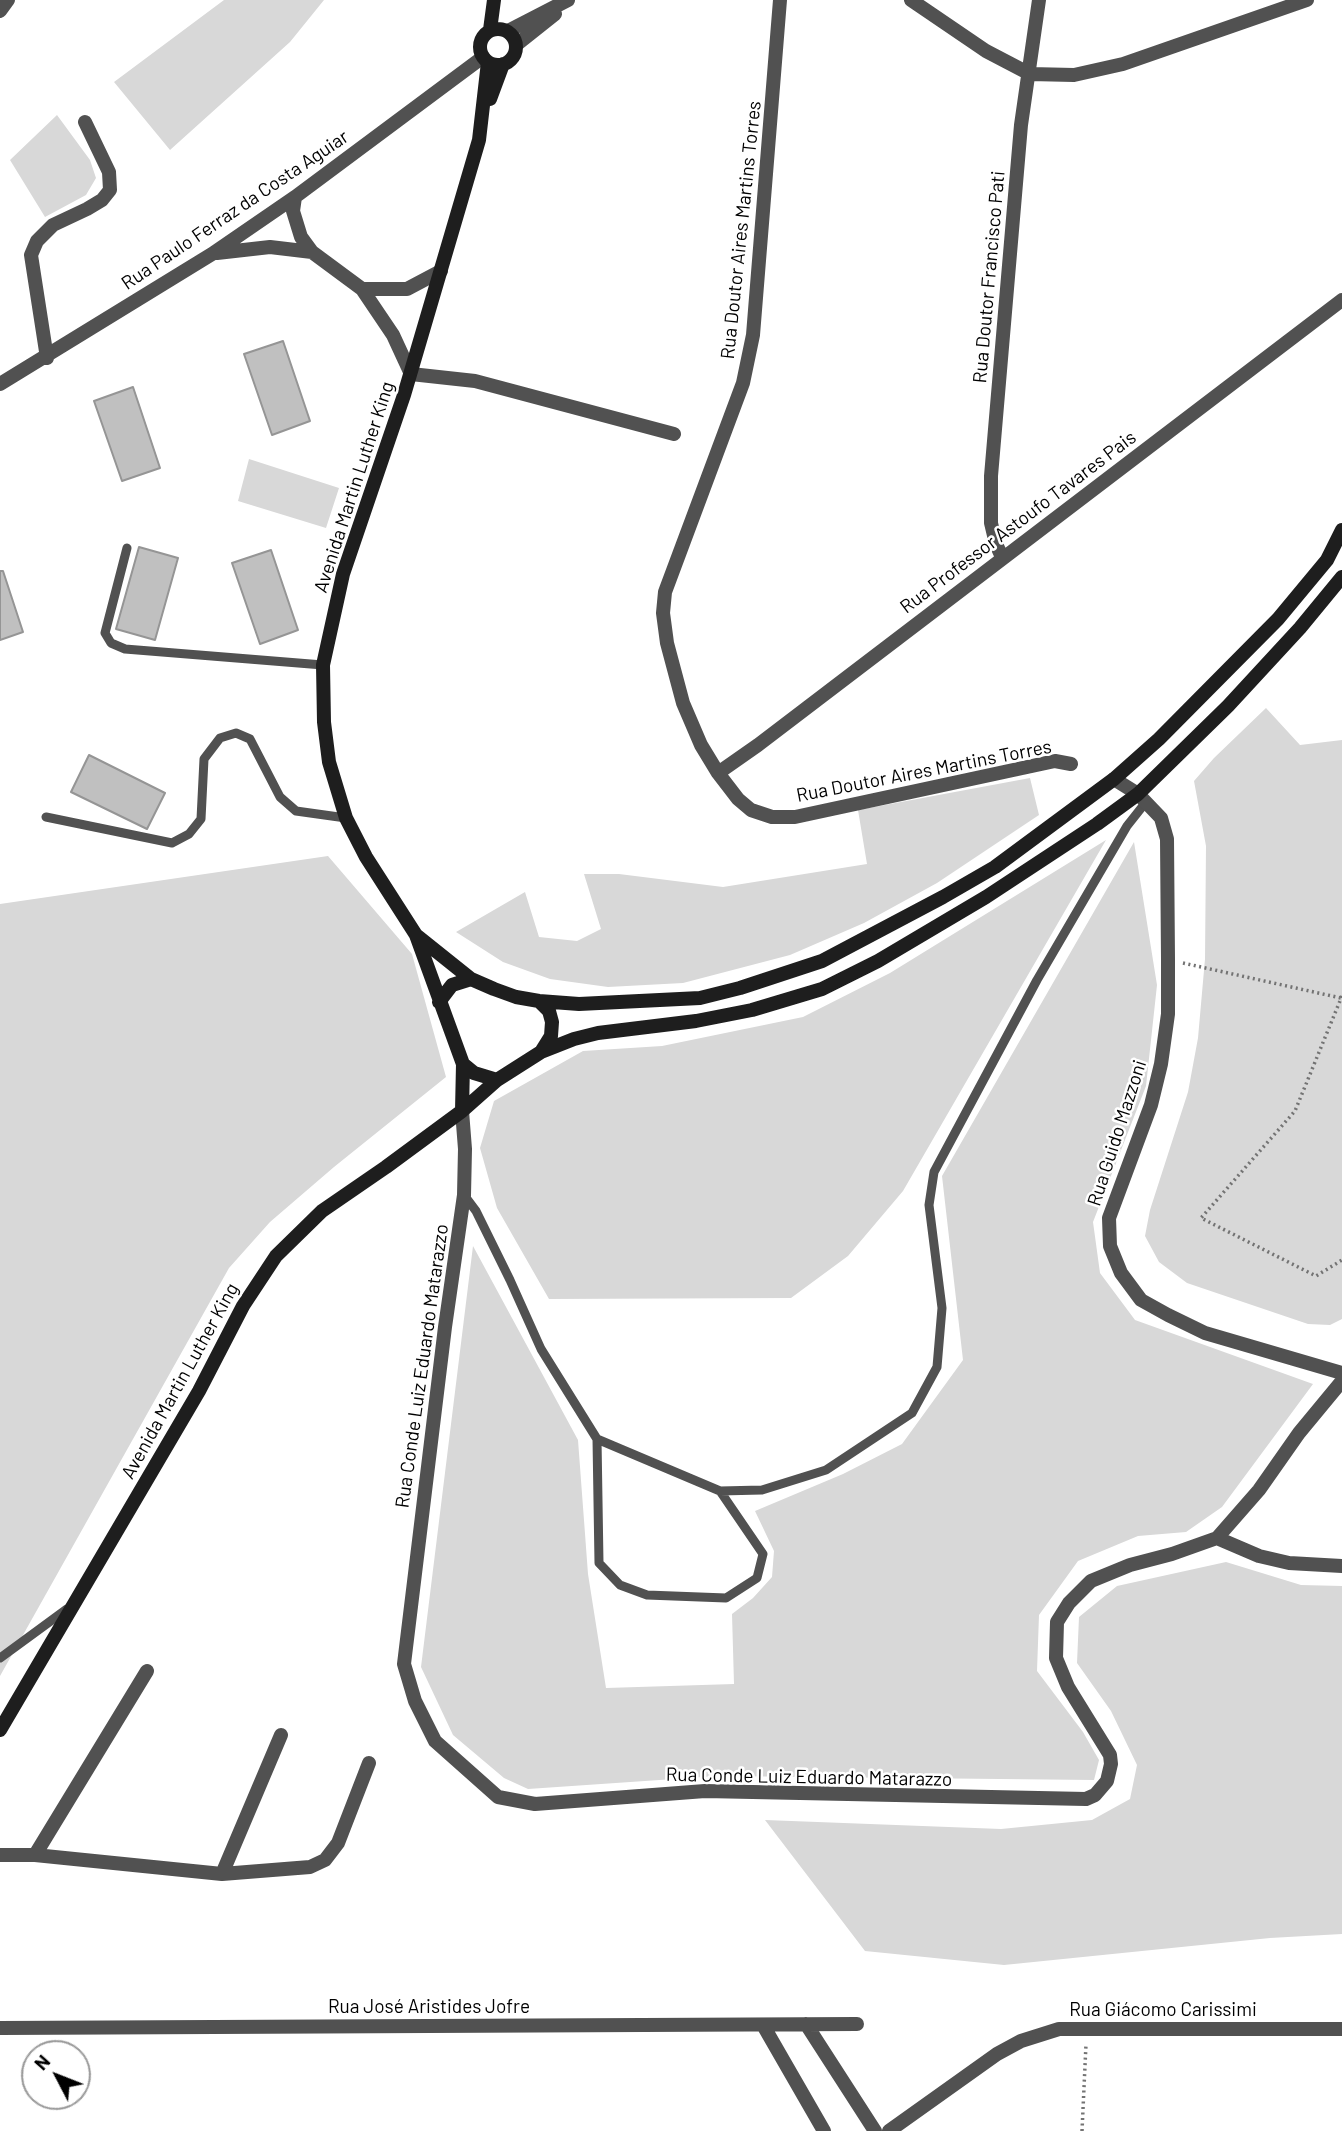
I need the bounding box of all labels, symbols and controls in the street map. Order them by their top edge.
street label: Rua Doutor Aires Martins Torres [716,100,766,360]
street label: Rua Paulo Ferraz da Costa Aguiar [117,125,353,295]
street label: Rua Doutor Francisco Pati [968,170,1010,384]
street label: Avenida Martin Luther King [309,378,399,596]
street label: Rua Professor Astoufo Tavares Pais [895,426,1141,618]
street label: Rua Doutor Aires Martins Torres [794,735,1054,807]
street label: Rua Guido Mazzoni [1083,1057,1151,1209]
street label: Rua Conde Luiz Eduardo Matarazzo [391,1223,453,1509]
street label: Avenida Martin Luther King [117,1279,243,1483]
street label: Rua Conde Luiz Eduardo Matarazzo [666,1763,952,1791]
street label: Rua José Aristides Jofre [328,1996,530,2018]
street label: Rua Giácomo Carissimi [1069,1999,1257,2021]
north arrow [21,2040,91,2110]
text: N [29,2050,54,2074]

